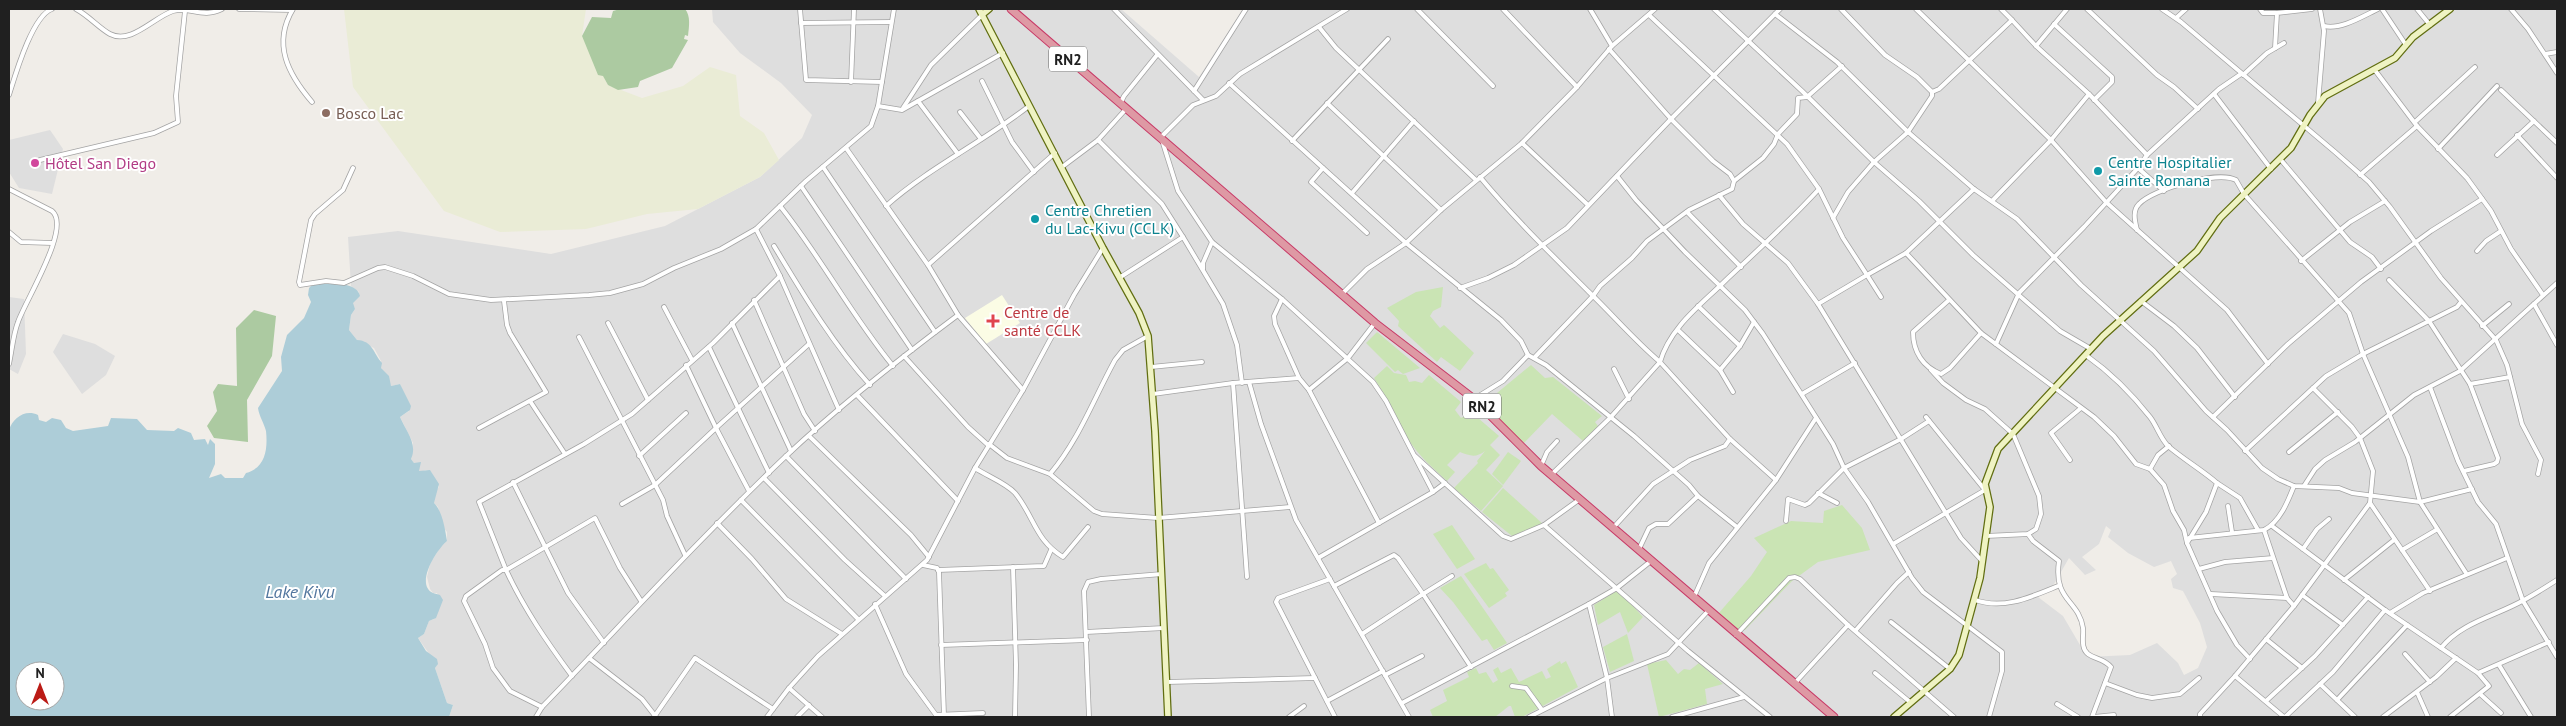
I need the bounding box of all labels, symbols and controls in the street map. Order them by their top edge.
road number: RN2 [1049,46,1087,72]
place label: Bosco Lac [336,103,403,123]
marker: Bosco Lac [320,107,332,119]
place label: Centre Hospitalier Sainte Romana [2108,152,2232,190]
place label: Hôtel San Diego [45,153,156,173]
marker: Hôtel San Diego [29,157,41,169]
marker: Centre Hospitalier Sainte Romana [2092,165,2104,177]
place label: Centre Chretien du Lac-Kivu (CCLK) [1045,200,1174,238]
marker: Centre Chretien du Lac-Kivu (CCLK) [1029,213,1041,225]
place label: Centre de santé CCLK [1004,302,1081,340]
marker: Centre de santé CCLK [986,314,1000,328]
road number: RN2 [1463,394,1501,418]
water label: Lake Kivu [265,580,335,603]
north arrow [15,661,65,711]
text: N [35,664,45,682]

